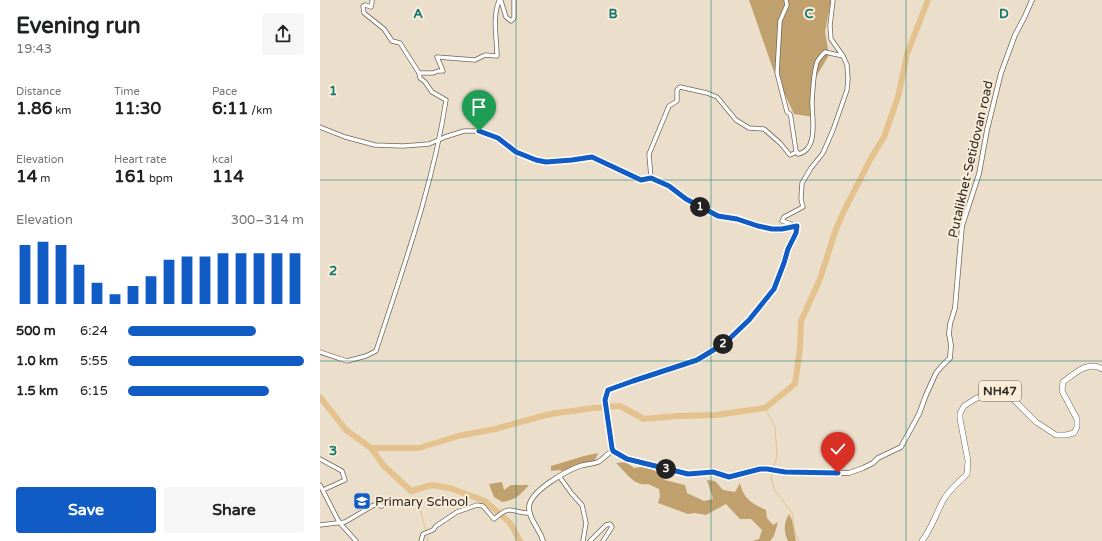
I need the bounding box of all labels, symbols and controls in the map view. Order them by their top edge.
text: A [413,6,423,22]
text: B [608,6,618,22]
text: C [804,6,814,22]
text: D [999,6,1009,22]
text: Evening run [16,13,141,39]
button: share [262,13,304,55]
text: 19:43 [16,41,52,57]
street label: Putalikhet-Setidovan road [945,79,997,239]
text: 1 [329,83,337,99]
text: Distance [16,85,61,98]
text: Time [114,85,140,98]
text: Pace [212,85,237,98]
pin [462,90,496,131]
icon: arrive [468,96,490,118]
text: 1.86 [16,98,52,119]
text: 11:30 [114,98,161,119]
text: 6:11 [212,98,248,119]
text: km [52,104,71,117]
text: /km [248,104,272,117]
text: Elevation [16,153,64,166]
text: Heart rate [114,153,166,166]
text: kcal [212,153,233,166]
text: 14 [16,166,37,187]
text: 161 [114,166,146,187]
text: 114 [212,166,244,187]
text: m [37,172,50,185]
text: bpm [146,172,173,185]
pin: 1 [690,197,710,217]
text: 1 [697,200,703,213]
text: Elevation [16,212,73,228]
text: 300–314 m [231,212,304,228]
text: 2 [329,263,337,279]
text: 500 m [16,323,56,339]
text: 6:24 [80,323,108,339]
pin: 2 [713,334,733,354]
text: 2 [720,337,726,350]
text: 1.0 km [16,353,58,369]
text: 5:55 [80,353,108,369]
road number: NH47 [979,381,1021,401]
text: 1.5 km [16,383,58,399]
text: 6:15 [80,383,108,399]
pin [821,432,855,473]
icon: check [827,438,849,460]
text: 3 [329,443,337,459]
pin: 3 [656,459,676,479]
text: 3 [663,462,669,475]
button: Save [16,487,156,533]
button: Share [164,487,304,533]
school or university icon: Primary School [352,491,372,511]
place label: Primary School [375,494,468,510]

